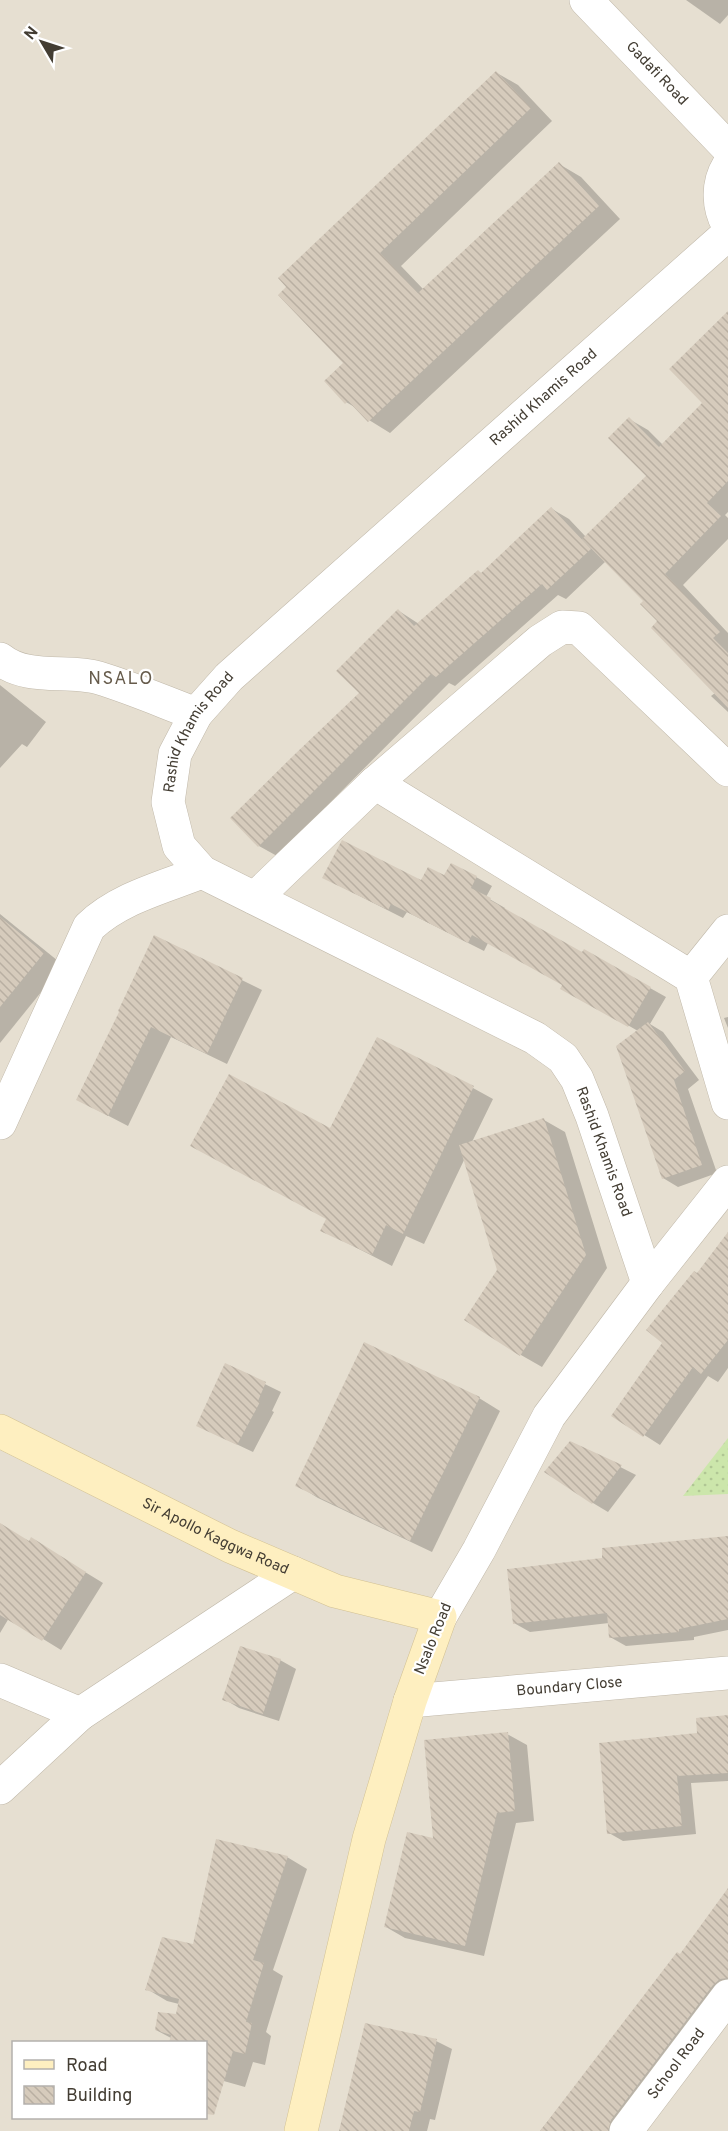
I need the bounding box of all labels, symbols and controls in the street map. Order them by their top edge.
north arrow [12,12,72,72]
text: N [21,23,43,45]
street label: Gadafi Road [621,37,692,110]
street label: Rashid Khamis Road [486,345,601,450]
district label: NSALO [88,668,154,691]
street label: Rashid Khamis Road [160,668,238,794]
street label: Rashid Khamis Road [571,1084,635,1220]
street label: Sir Apollo Kaggwa Road [139,1494,292,1580]
street label: Nsalo Road [411,1600,457,1678]
street label: Boundary Close [516,1673,623,1701]
street label: School Road [644,2025,710,2103]
legend [12,2041,207,2119]
text: Road [66,2055,108,2078]
text: Building [66,2085,132,2108]

